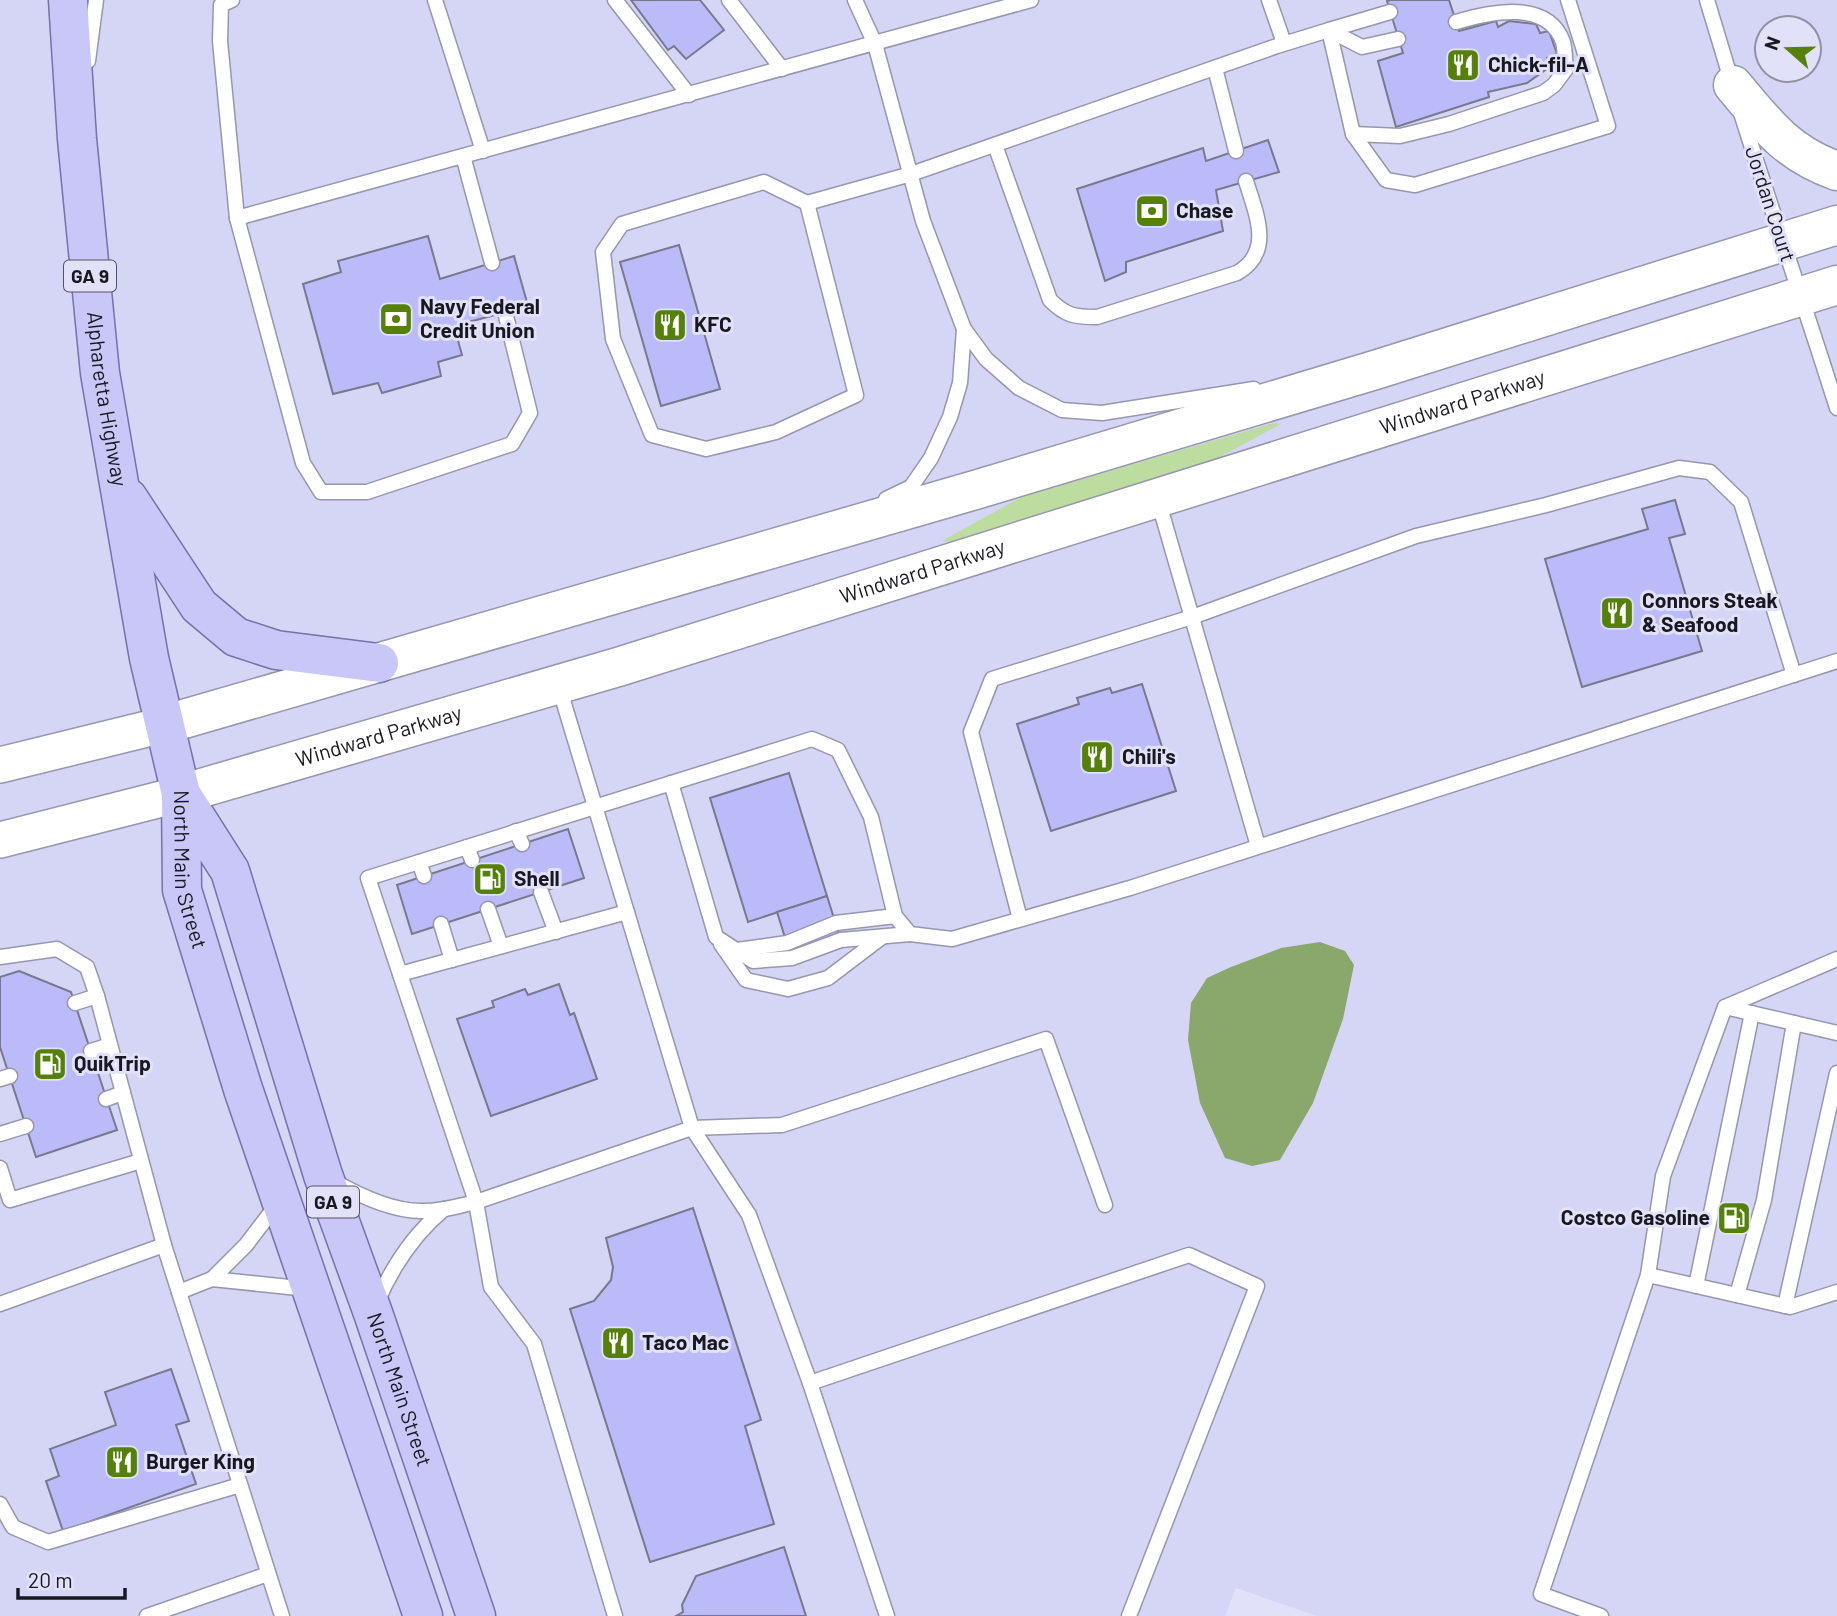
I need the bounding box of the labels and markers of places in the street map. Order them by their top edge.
restaurant icon: Chick-fil-A [1444,46,1482,84]
place label: Chick-fil-A [1488,51,1589,76]
bank icon: Chase [1133,192,1171,230]
place label: Chase [1176,197,1233,222]
place label: Navy Federal Credit Union [420,293,540,342]
bank icon: Navy Federal Credit Union [377,300,415,338]
restaurant icon: KFC [651,306,689,344]
place label: KFC [694,311,732,336]
place label: Connors Steak & Seafood [1642,587,1778,636]
restaurant icon: Connors Steak & Seafood [1598,594,1636,632]
restaurant icon: Chili's [1078,738,1116,776]
place label: Chili's [1122,743,1176,768]
fuel station icon: Shell [471,860,509,898]
place label: Shell [514,865,560,890]
fuel station icon: QuikTrip [31,1045,69,1083]
place label: QuikTrip [74,1050,151,1075]
fuel station icon: Costco Gasoline [1715,1199,1753,1237]
place label: Costco Gasoline [1561,1204,1710,1229]
restaurant icon: Taco Mac [599,1324,637,1362]
place label: Taco Mac [642,1329,729,1354]
restaurant icon: Burger King [103,1443,141,1481]
place label: Burger King [146,1448,255,1473]

